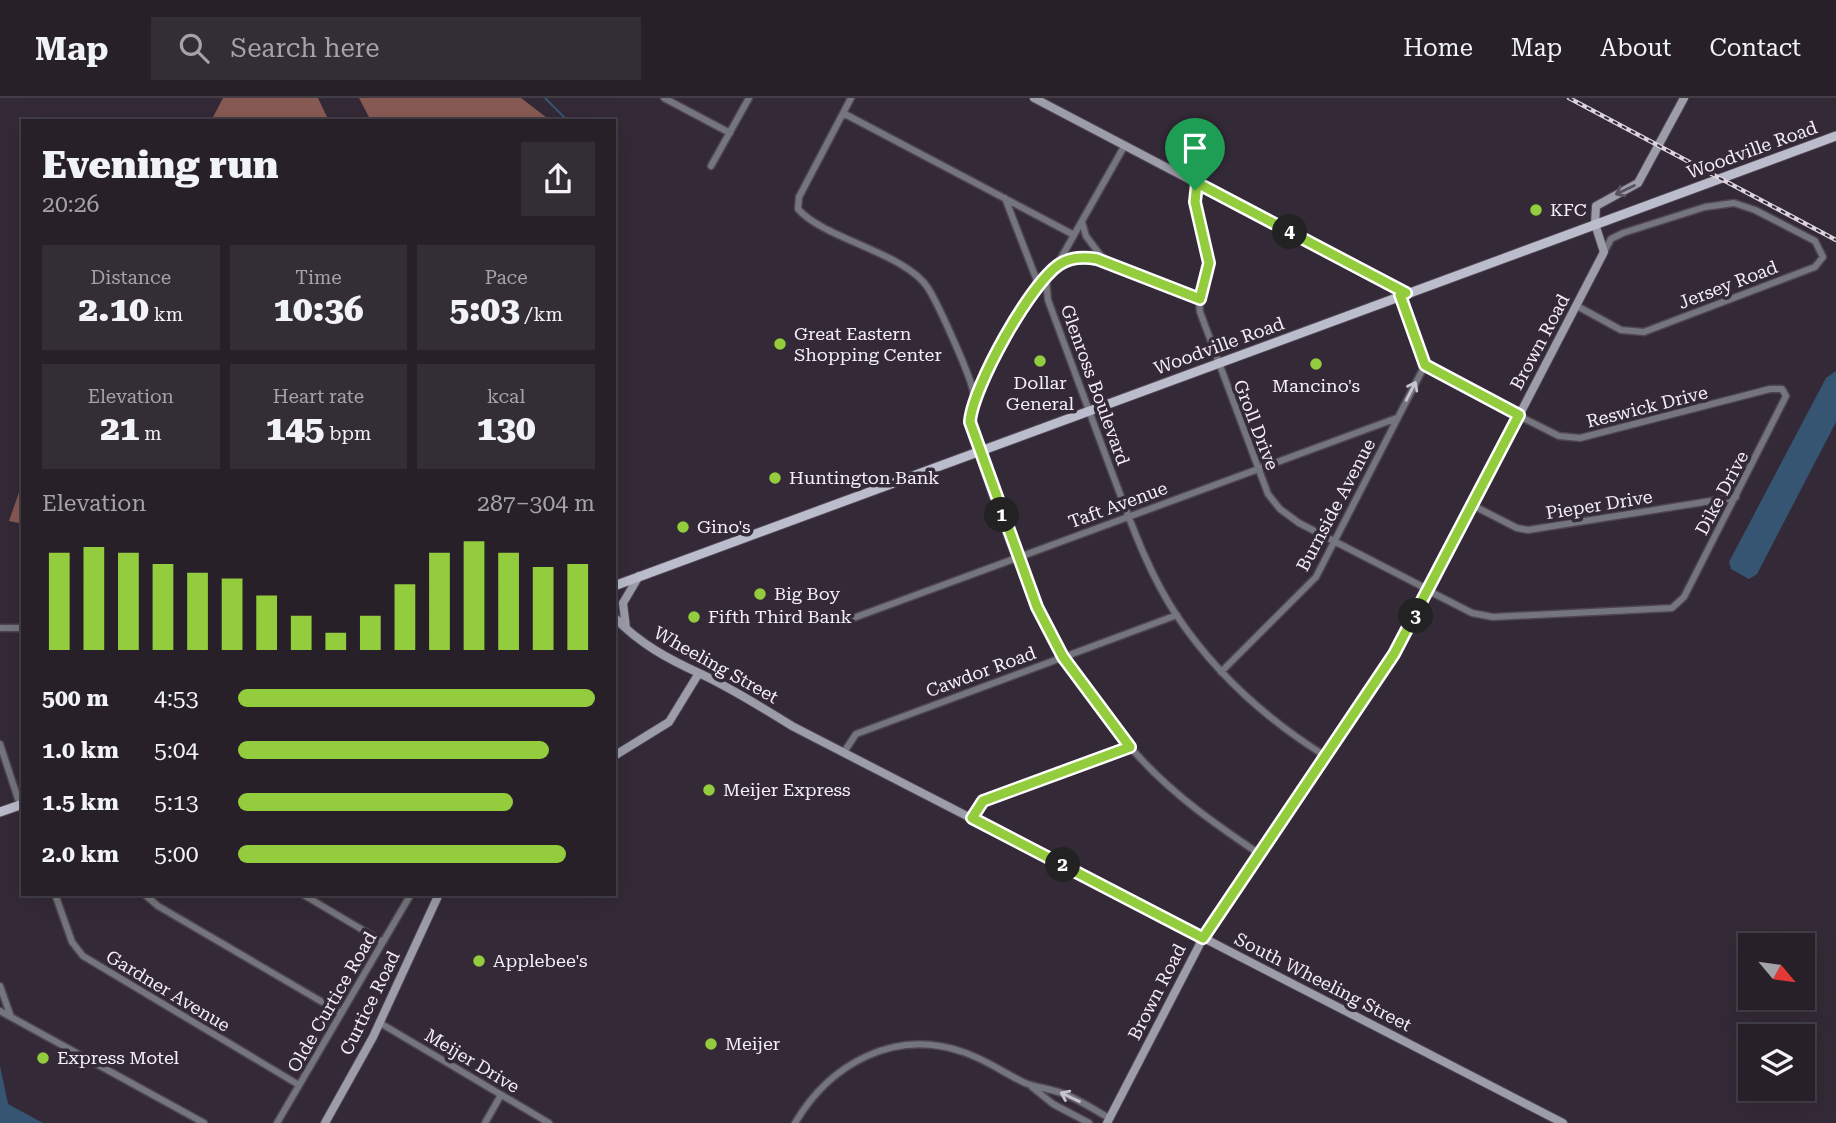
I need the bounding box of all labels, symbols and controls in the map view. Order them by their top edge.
search box [151,17,641,80]
text: Map [35,29,109,68]
icon: search [175,29,213,67]
text: Search here [231,33,380,63]
text: Home [1403,34,1473,62]
text: Map [1511,34,1562,62]
text: About [1600,34,1671,62]
text: Contact [1709,34,1801,62]
street label: Woodville Road [1684,116,1820,183]
pin [1165,118,1225,190]
icon: arrive [1176,129,1214,167]
button: share [521,142,595,216]
text: Evening run [42,143,278,187]
one-way arrow [1615,184,1636,197]
text: 20:26 [42,191,99,218]
place label: KFC [1550,199,1587,220]
marker: KFC [1528,202,1544,218]
pin: 4 [1272,214,1308,250]
text: 4 [1284,220,1295,243]
street label: Jersey Road [1675,256,1781,313]
text: Distance [91,266,171,289]
text: Time [295,266,342,289]
text: Pace [485,266,528,289]
text: 2.10 [79,289,149,330]
text: 10:36 [273,289,364,330]
text: 5:03 [449,289,520,330]
street label: Brown Road [1506,290,1574,393]
street label: Glenross Boulevard [1057,302,1134,468]
text: km [149,303,183,326]
text: /km [520,303,563,326]
street label: Woodville Road [1151,312,1287,379]
place label: Great Eastern Shopping Center [794,323,942,365]
marker: Great Eastern Shopping Center [772,336,788,352]
marker: Dollar General [1032,353,1048,369]
marker: Mancino's [1308,356,1324,372]
place label: Dollar General [1006,372,1075,414]
place label: Mancino's [1272,375,1360,396]
street label: Groll Drive [1230,377,1283,473]
one-way arrow [1405,381,1418,402]
street label: Reswick Drive [1584,381,1710,432]
text: Elevation [88,385,174,408]
text: Heart rate [273,385,364,408]
text: kcal [487,385,525,408]
text: 21 [100,408,139,449]
text: 145 [266,408,324,449]
text: 130 [477,408,536,449]
text: m [139,422,162,445]
text: bpm [324,422,371,445]
street label: Burnside Avenue [1292,435,1379,575]
street label: Dike Drive [1691,447,1752,538]
place label: Huntington Bank [789,467,940,488]
marker: Huntington Bank [767,470,783,486]
street label: Taft Avenue [1065,477,1170,532]
street label: Pieper Drive [1544,486,1654,523]
text: Elevation [42,490,146,517]
text: 287–304 m [477,490,595,517]
pin: 1 [984,498,1020,532]
text: 1 [996,503,1007,526]
place label: Gino's [697,516,751,537]
marker: Gino's [675,519,691,535]
place label: Big Boy [774,583,840,604]
marker: Big Boy [752,586,768,602]
pin: 3 [1398,598,1434,634]
text: 3 [1410,604,1421,627]
place label: Fifth Third Bank [708,606,852,627]
marker: Fifth Third Bank [686,609,702,625]
street label: Wheeling Street [650,622,782,708]
street label: Cawdor Road [923,642,1039,701]
text: 500 m [42,685,109,712]
text: 4:53 [154,685,199,712]
text: 1.0 km [42,737,119,764]
text: 5:04 [154,737,199,764]
place label: Meijer Express [723,779,851,800]
marker: Meijer Express [701,782,717,798]
text: 1.5 km [42,789,119,816]
text: 5:13 [154,789,199,816]
text: 2.0 km [42,841,119,868]
text: 5:00 [154,841,199,868]
pin: 2 [1046,848,1080,882]
text: 2 [1057,853,1068,876]
street label: Olde Curtice Road [283,928,381,1076]
street label: South Wheeling Street [1231,928,1415,1035]
north arrow [1738,933,1815,1010]
map controls [1738,933,1815,1101]
street label: Brown Road [1123,940,1190,1043]
street label: Gardner Avenue [103,945,234,1036]
street label: Curtice Road [336,947,404,1059]
place label: Applebee's [493,950,588,971]
marker: Applebee's [471,953,487,969]
street label: Meijer Drive [421,1024,524,1097]
button: layers [1738,1024,1815,1101]
place label: Meijer [725,1033,780,1054]
marker: Meijer [703,1036,719,1052]
place label: Express Motel [57,1047,180,1068]
marker: Express Motel [35,1050,51,1066]
one-way arrow [1060,1090,1081,1104]

